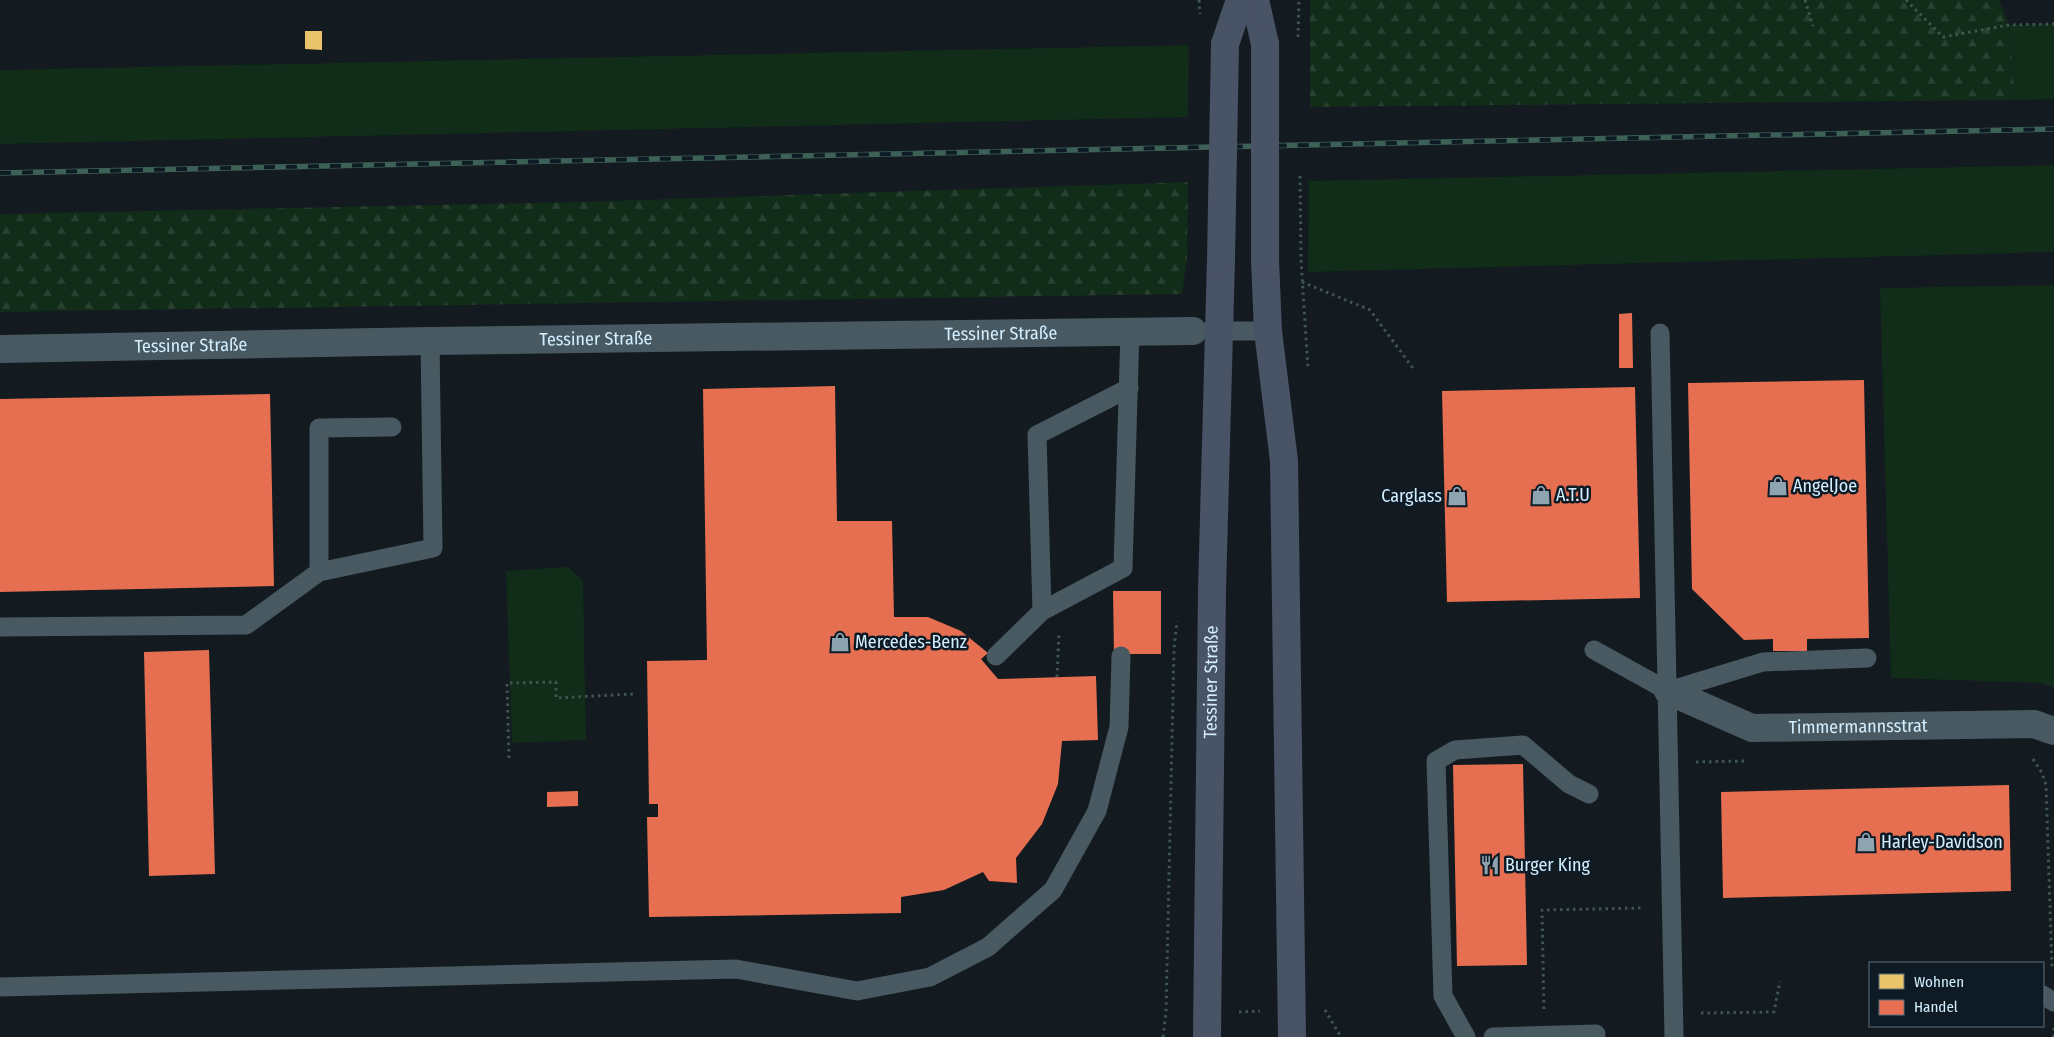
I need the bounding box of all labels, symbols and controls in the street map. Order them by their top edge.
street label: Tessiner Straße [944,322,1058,345]
street label: Tessiner Straße [539,327,653,351]
street label: Tessiner Straße [134,333,248,357]
shop icon: AngelJoe [1767,475,1789,497]
place label: AngelJoe [1793,475,1857,497]
shop icon: A.T.U [1530,484,1552,506]
place label: A.T.U [1556,484,1590,506]
place label: Carglass [1381,485,1442,507]
shop icon: Carglass [1446,485,1468,507]
street label: Tessiner Straße [1199,625,1223,739]
shop icon: Mercedes-Benz [829,631,851,653]
place label: Mercedes-Benz [855,631,967,653]
street label: Timmermannsstrat [1789,715,1928,738]
shop icon: Harley-Davidson [1855,831,1877,853]
place label: Harley-Davidson [1881,831,2003,853]
restaurant icon: Burger King [1479,854,1501,876]
place label: Burger King [1505,854,1590,876]
legend [1869,962,2044,1027]
text: Wohnen [1914,973,1964,991]
text: Handel [1914,998,1958,1016]

